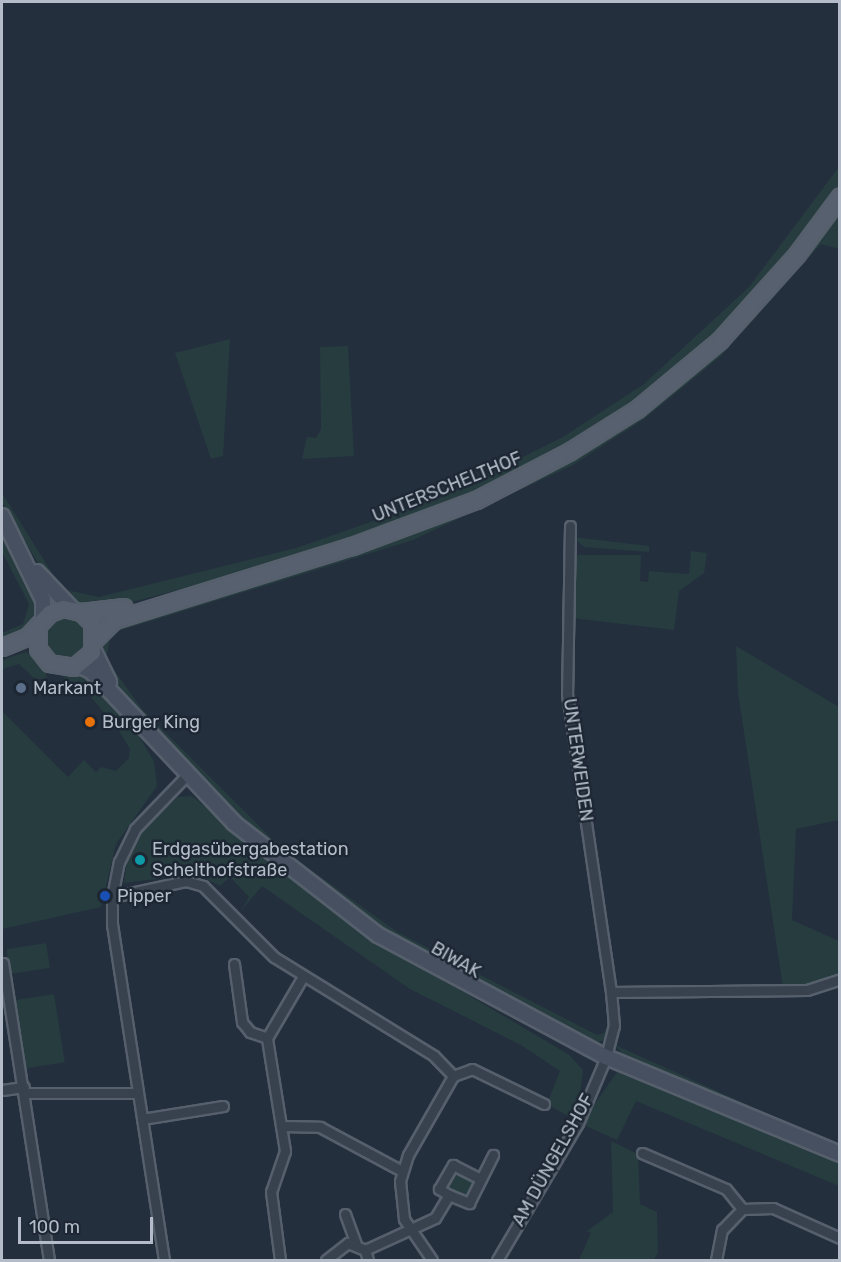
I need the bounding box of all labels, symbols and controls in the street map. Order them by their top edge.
street label: UNTERSCHELTHOF [369,447,525,527]
place label: Markant [33,677,101,699]
marker: Markant [14,681,28,695]
street label: UNTERWEIDEN [559,697,597,823]
place label: Burger King [102,711,200,733]
marker: Burger King [83,715,97,729]
place label: Erdgasübergabestation Schelthofstraße [152,839,349,882]
marker: Erdgasübergabestation Schelthofstraße [133,853,147,867]
place label: Pipper [117,885,171,907]
marker: Pipper [98,889,112,903]
street label: BIWAK [427,937,485,983]
street label: AM DÜNGELSHOF [508,1090,598,1230]
scale bar [21,1205,156,1243]
text: 100 m [29,1216,80,1238]

